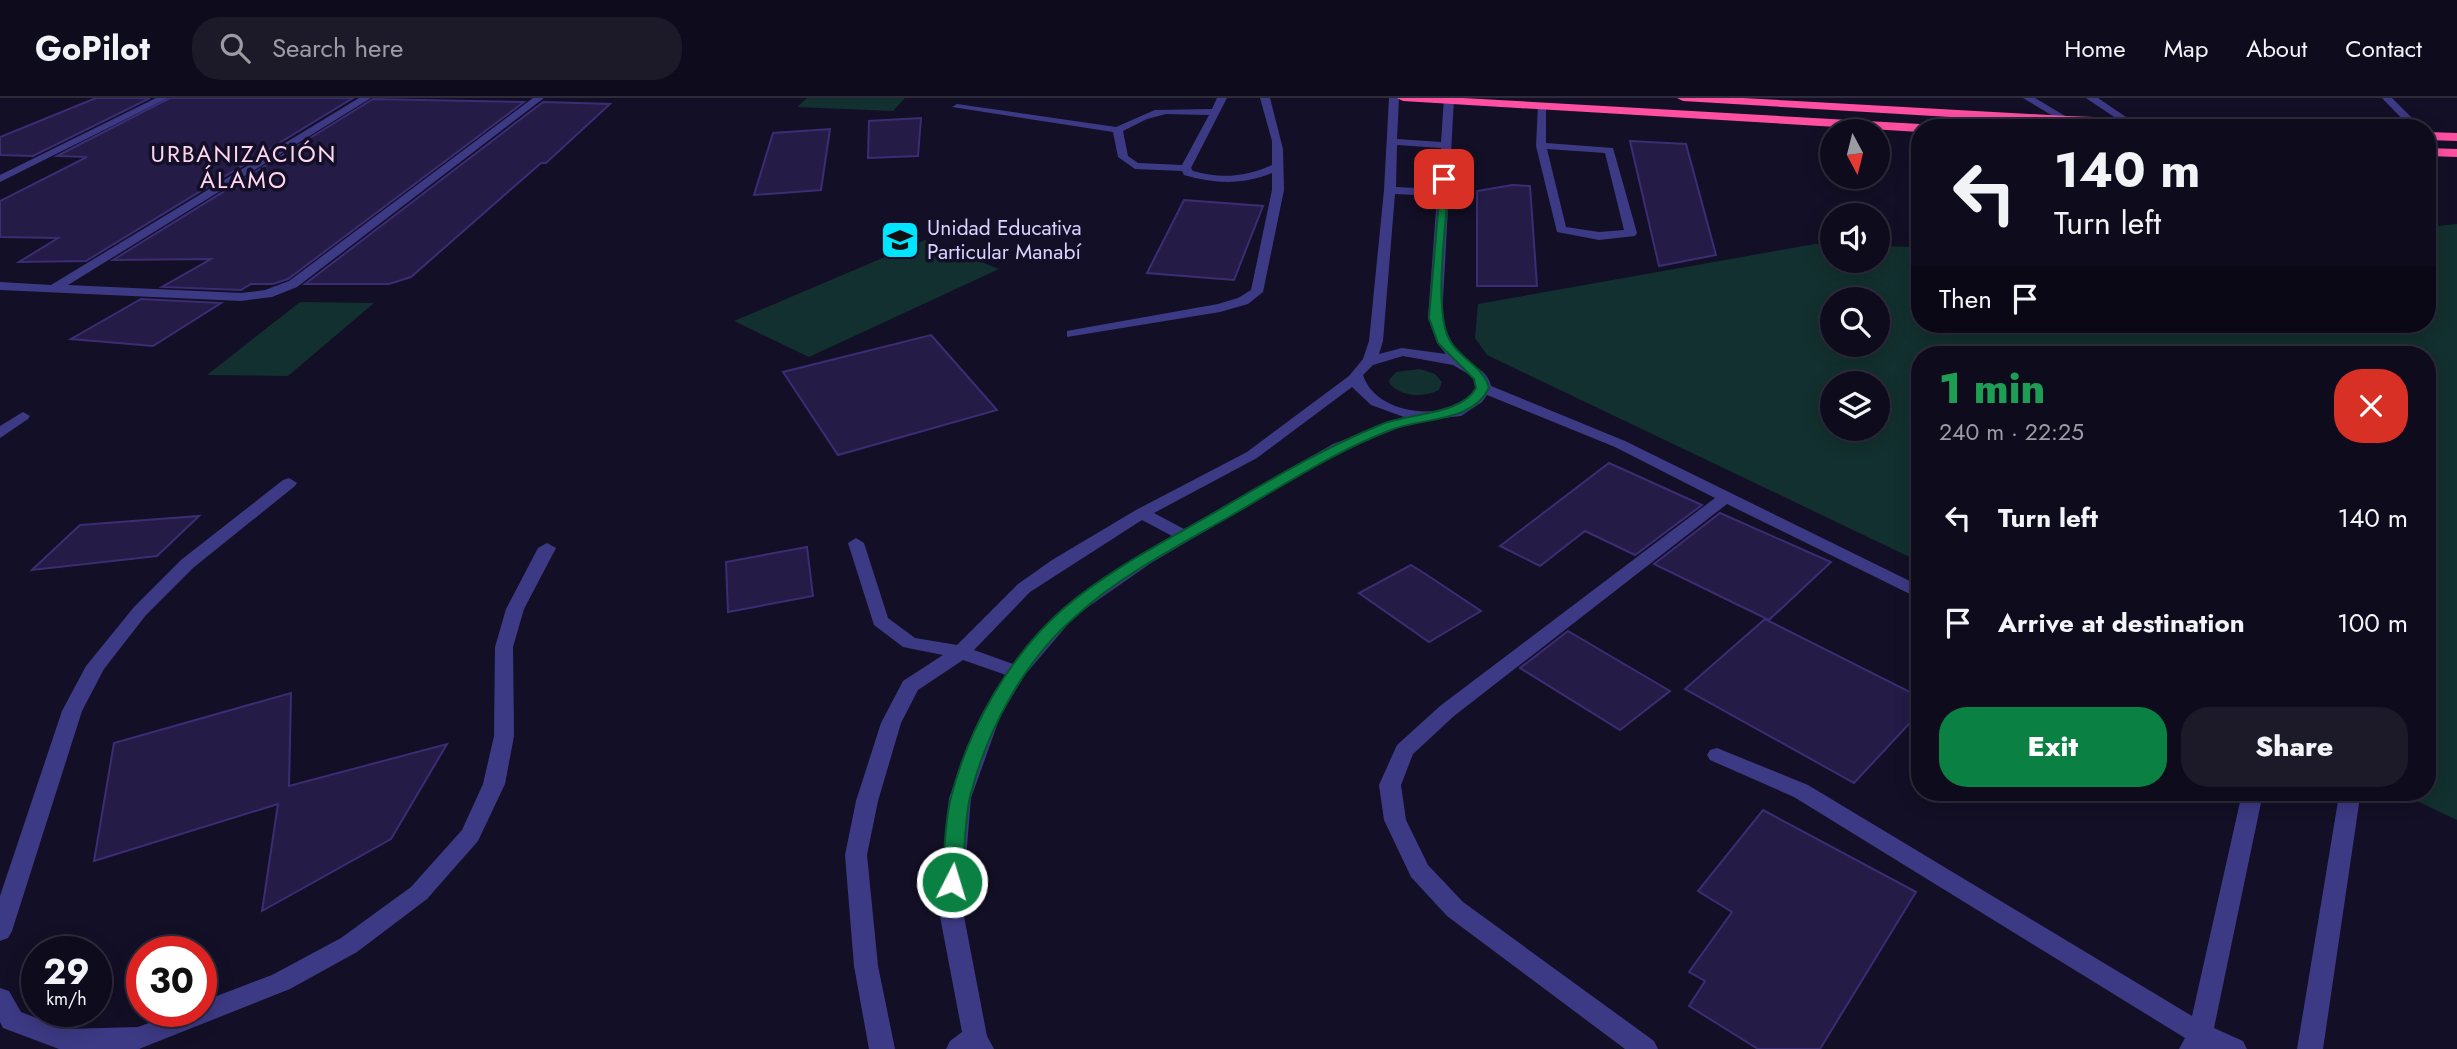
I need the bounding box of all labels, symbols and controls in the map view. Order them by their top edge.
search box [192,17,682,80]
text: GoPilot [35,25,150,72]
icon: search [216,29,254,67]
text: Search here [272,29,403,67]
text: Home [2064,31,2126,66]
text: Map [2164,31,2208,66]
text: About [2246,31,2307,66]
text: Contact [2345,31,2422,66]
north arrow [1820,119,1890,189]
map controls [1820,119,1890,441]
text: 140 m [2054,135,2200,205]
district label: URBANIZACIÓN ÁLAMO [151,137,337,197]
icon: left [1939,147,2030,238]
pin [1414,149,1474,209]
icon: arrive [1425,160,1463,198]
text: Turn left [2054,200,2161,246]
button: sound [1820,203,1890,273]
place label: Unidad Educativa Particular Manabí [927,213,1082,267]
school or university icon: Unidad Educativa Particular Manabí [879,219,921,261]
text: Then [1939,280,1992,318]
icon: arrive [2006,280,2044,318]
button: search [1820,287,1890,357]
text: 1 min [1939,358,2045,419]
button: close [2334,369,2408,443]
button: layers [1820,371,1890,441]
text: 240 m · 22:25 [1939,415,2084,449]
icon: left [1939,499,1977,537]
text: Turn left [1998,499,2098,537]
text: 140 m [2337,499,2408,537]
icon: arrive [1939,604,1977,642]
text: Arrive at destination [1998,604,2245,642]
text: 100 m [2337,604,2408,642]
button: Exit [1939,707,2167,787]
button: Share [2181,707,2408,787]
position arrow [915,845,989,919]
speed limit sign: 30 [126,936,217,1027]
text: 29 [43,947,90,997]
text: km/h [46,986,87,1012]

